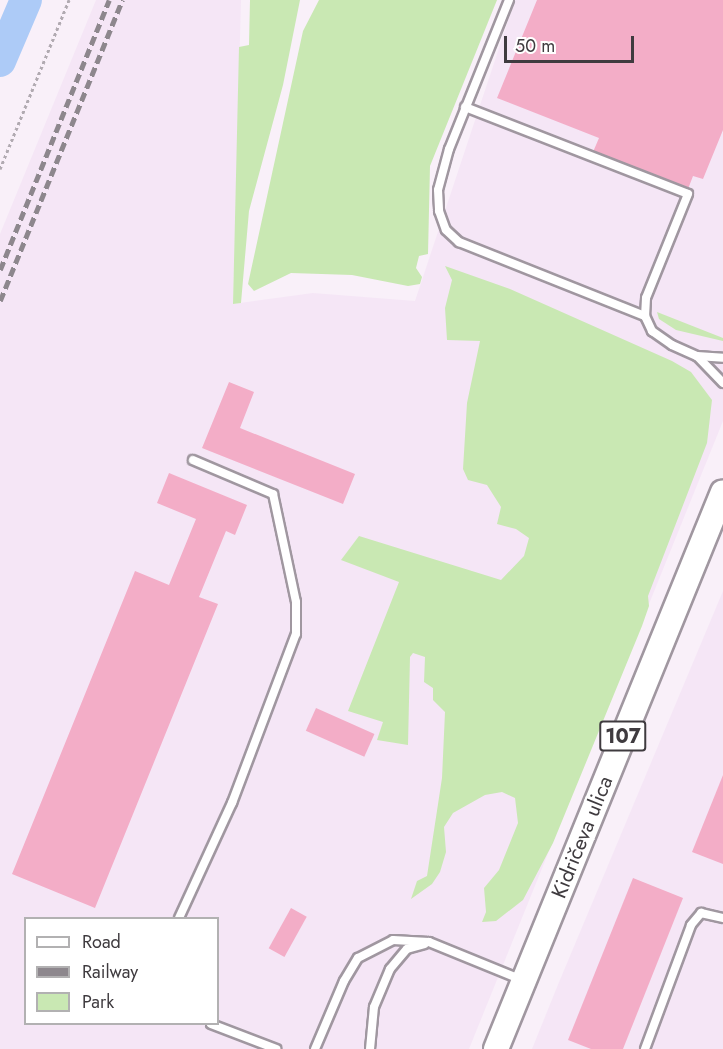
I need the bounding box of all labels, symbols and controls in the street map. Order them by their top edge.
scale bar [507,24,638,62]
text: 50 m [515,33,555,59]
road number: 107 [599,719,647,753]
street label: Kidričeva ulica [546,772,618,902]
legend [24,917,219,1025]
text: Road [82,929,121,955]
text: Railway [82,959,138,985]
text: Park [82,989,114,1015]

